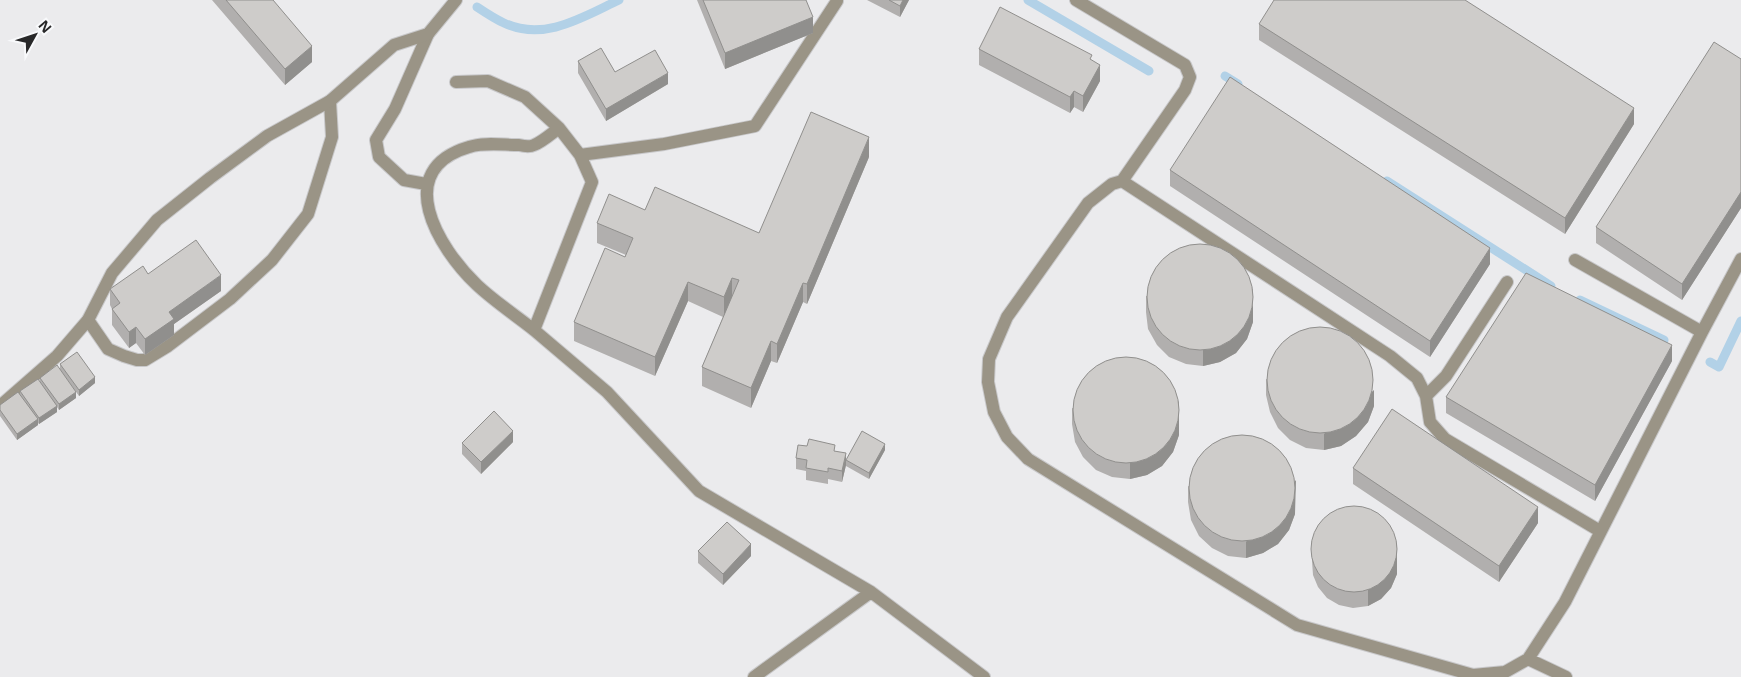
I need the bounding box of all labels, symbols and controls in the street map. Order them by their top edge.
north arrow [10,10,60,60]
text: N [34,16,56,37]

